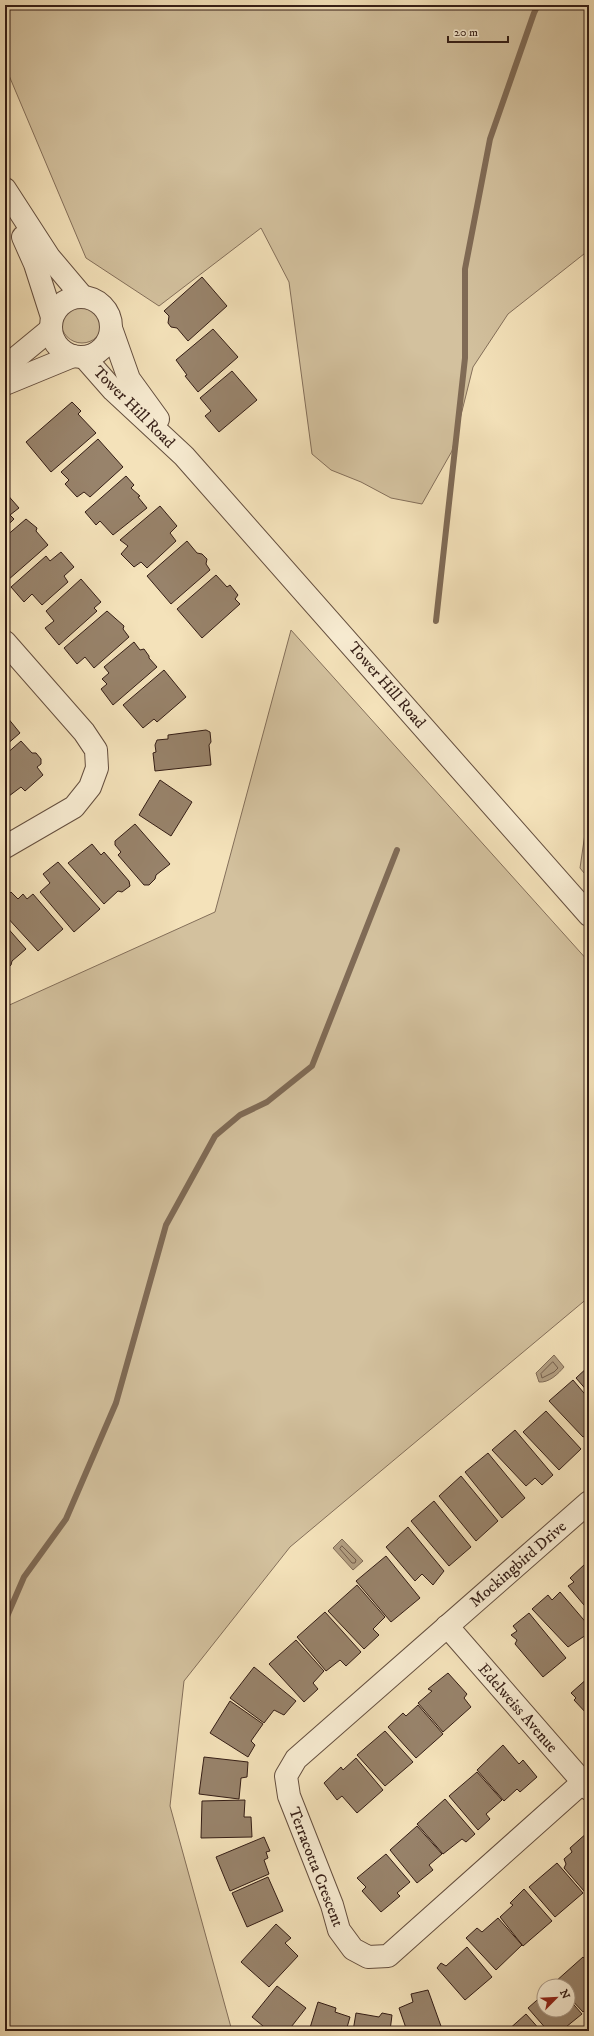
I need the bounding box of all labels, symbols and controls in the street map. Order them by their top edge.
scale bar [448,18,508,44]
text: 20 m [454,25,478,40]
street label: Tower Hill Road [89,362,179,452]
street label: Tower Hill Road [344,638,430,732]
street label: Mockingbird Drive [465,1516,571,1612]
street label: Edelweiss Avenue [474,1659,562,1757]
street label: Terracotta Crescent [284,1804,348,1930]
north arrow [536,1978,576,2018]
text: N [556,1987,572,2001]

